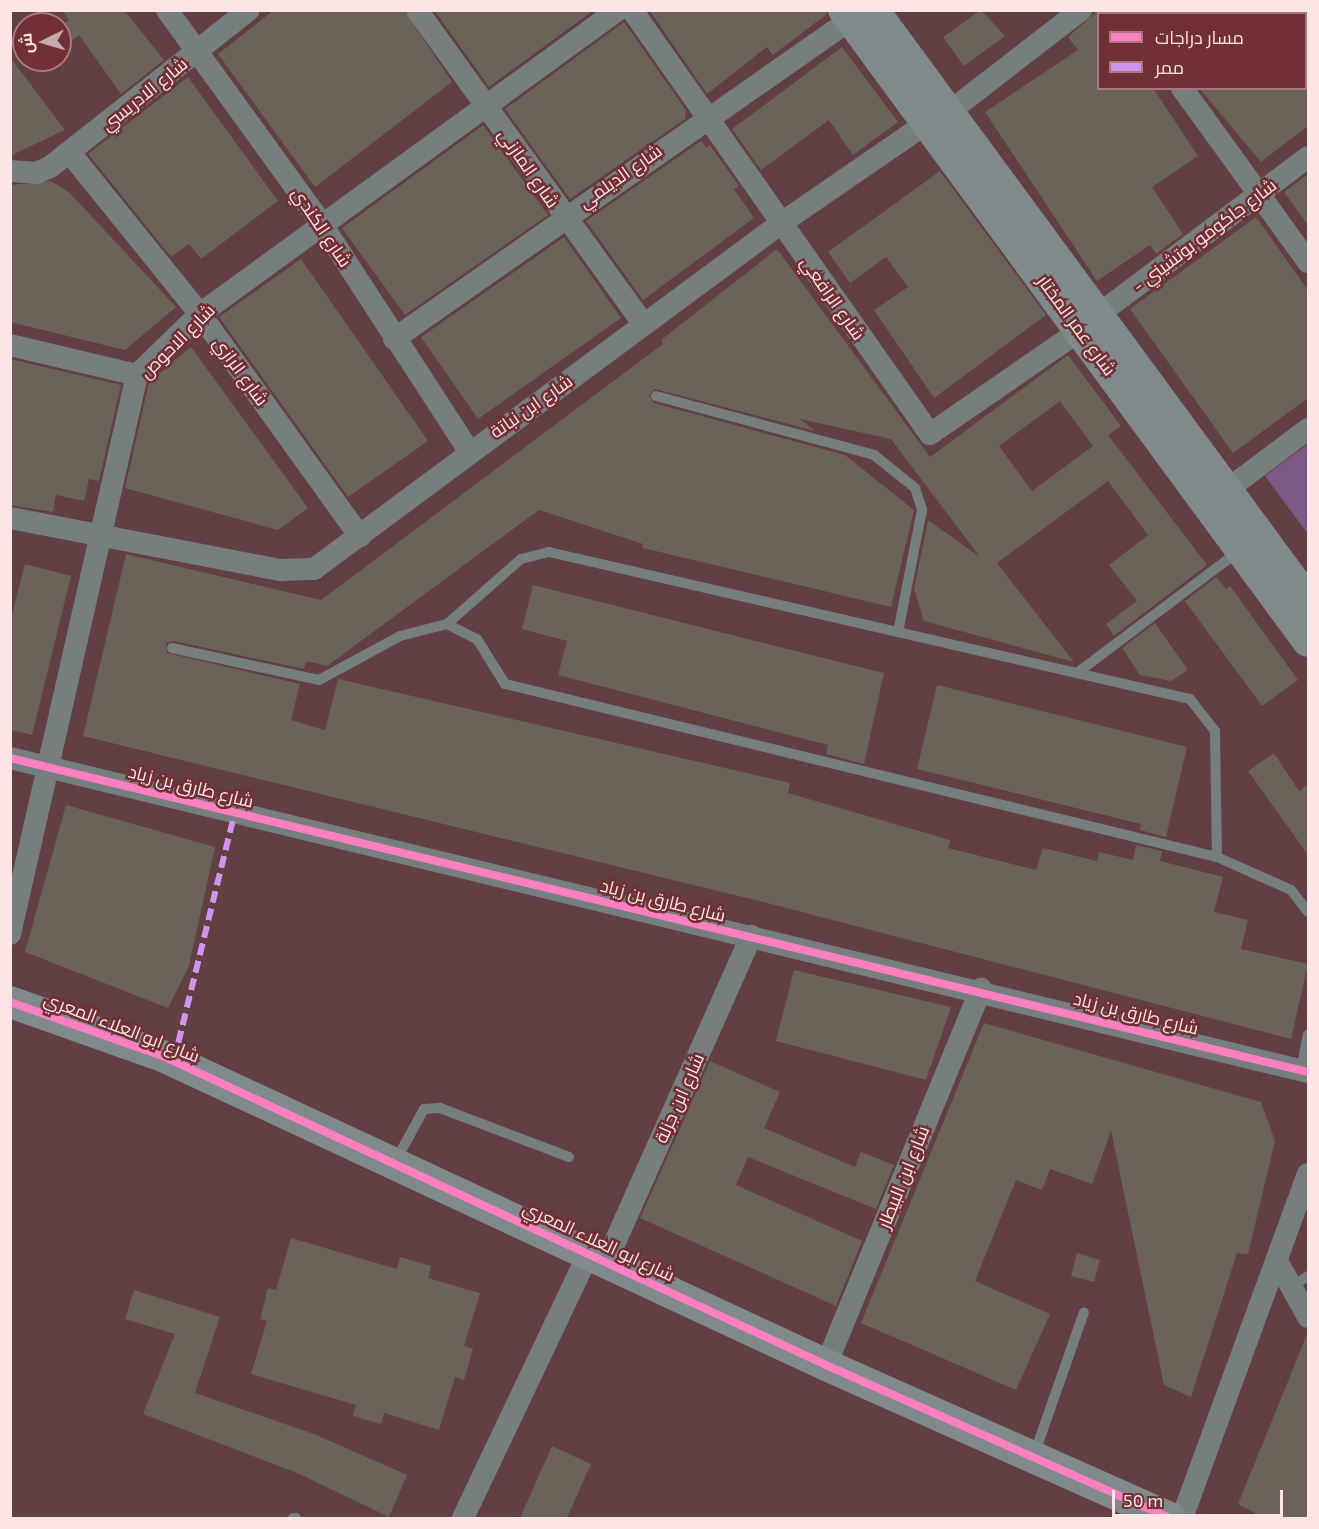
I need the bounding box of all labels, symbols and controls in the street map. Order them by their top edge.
north arrow [12,12,72,72]
legend [1097,12,1307,90]
text: مسار دراجات [1155,26,1244,48]
text: ش [15,32,36,54]
street label: شارع الادريسي [97,53,191,135]
text: ممر [1155,56,1184,78]
street label: شارع المازني [494,124,564,212]
street label: شارع الديلمي [574,139,666,213]
street label: - شارع جاكومو بوتشيني [1128,174,1280,296]
street label: شارع الكندي [287,183,357,271]
street label: شارع الرافعي [796,252,870,344]
street label: شارع عمر المختار [1033,270,1121,380]
street label: شارع الاحوص [135,299,219,383]
street label: شارع الرازي [209,332,273,410]
street label: شارع ابن نباتة [486,370,576,442]
street label: شارع طارق بن زياد [126,760,256,812]
street label: شارع طارق بن زياد [598,874,728,926]
street label: شارع ابو العلاء المعري [41,987,203,1067]
street label: شارع طارق بن زياد [1071,987,1201,1039]
street label: شارع ابن جزلة [650,1050,708,1146]
street label: شارع ابن البيطار [873,1122,933,1232]
street label: شارع ابو العلاء المعري [520,1196,678,1286]
scale bar [1115,1478,1286,1516]
text: 50 m [1123,1489,1163,1511]

